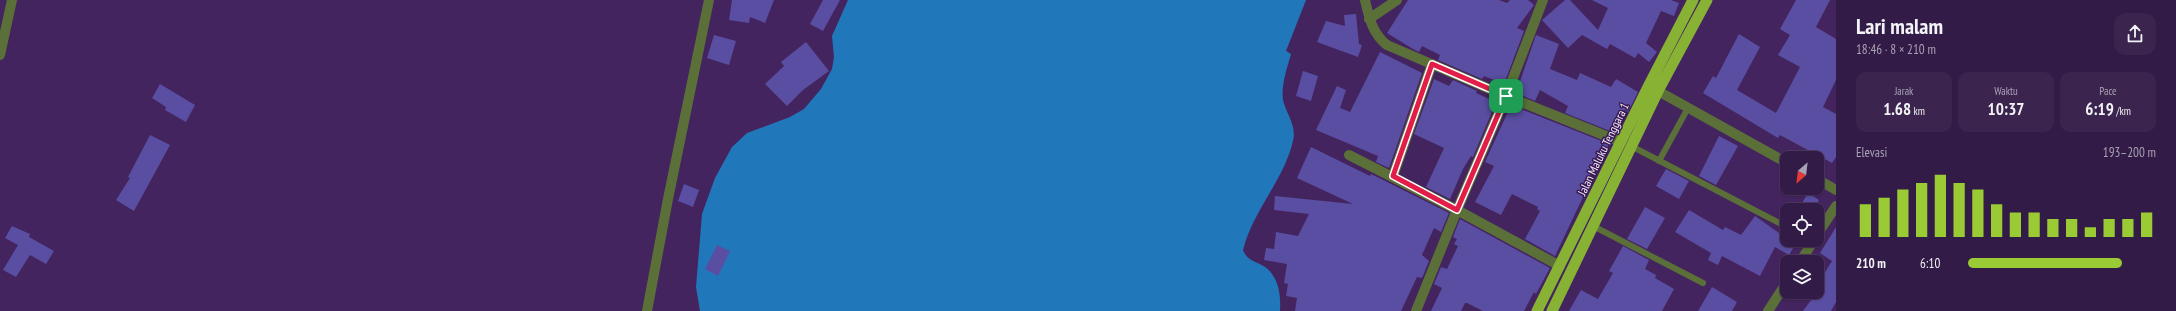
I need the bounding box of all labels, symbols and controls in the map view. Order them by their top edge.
text: Lari malam [1856,12,1943,40]
button: share [2114,13,2156,55]
text: 18:46 · 8 × 210 m [1856,41,1936,58]
pin [1489,79,1523,113]
text: Jarak [1895,84,1913,98]
text: Waktu [1994,84,2018,98]
text: Pace [2099,84,2117,98]
icon: arrive [1495,85,1517,107]
text: 1.68 [1883,98,1911,120]
text: 10:37 [1988,98,2024,120]
text: 6:19 [2085,98,2114,120]
street label: Jalan Maluku Tenggara 1 [1574,100,1632,199]
text: km [1911,104,1925,118]
text: /km [2114,104,2131,118]
text: Elevasi [1856,144,1887,161]
text: 193–200 m [2103,144,2156,161]
north arrow [1780,151,1824,195]
map controls [1780,151,1824,299]
button: locate [1780,203,1824,247]
button: layers [1780,255,1824,299]
text: 210 m [1856,255,1886,272]
text: 6:10 [1920,255,1940,272]

